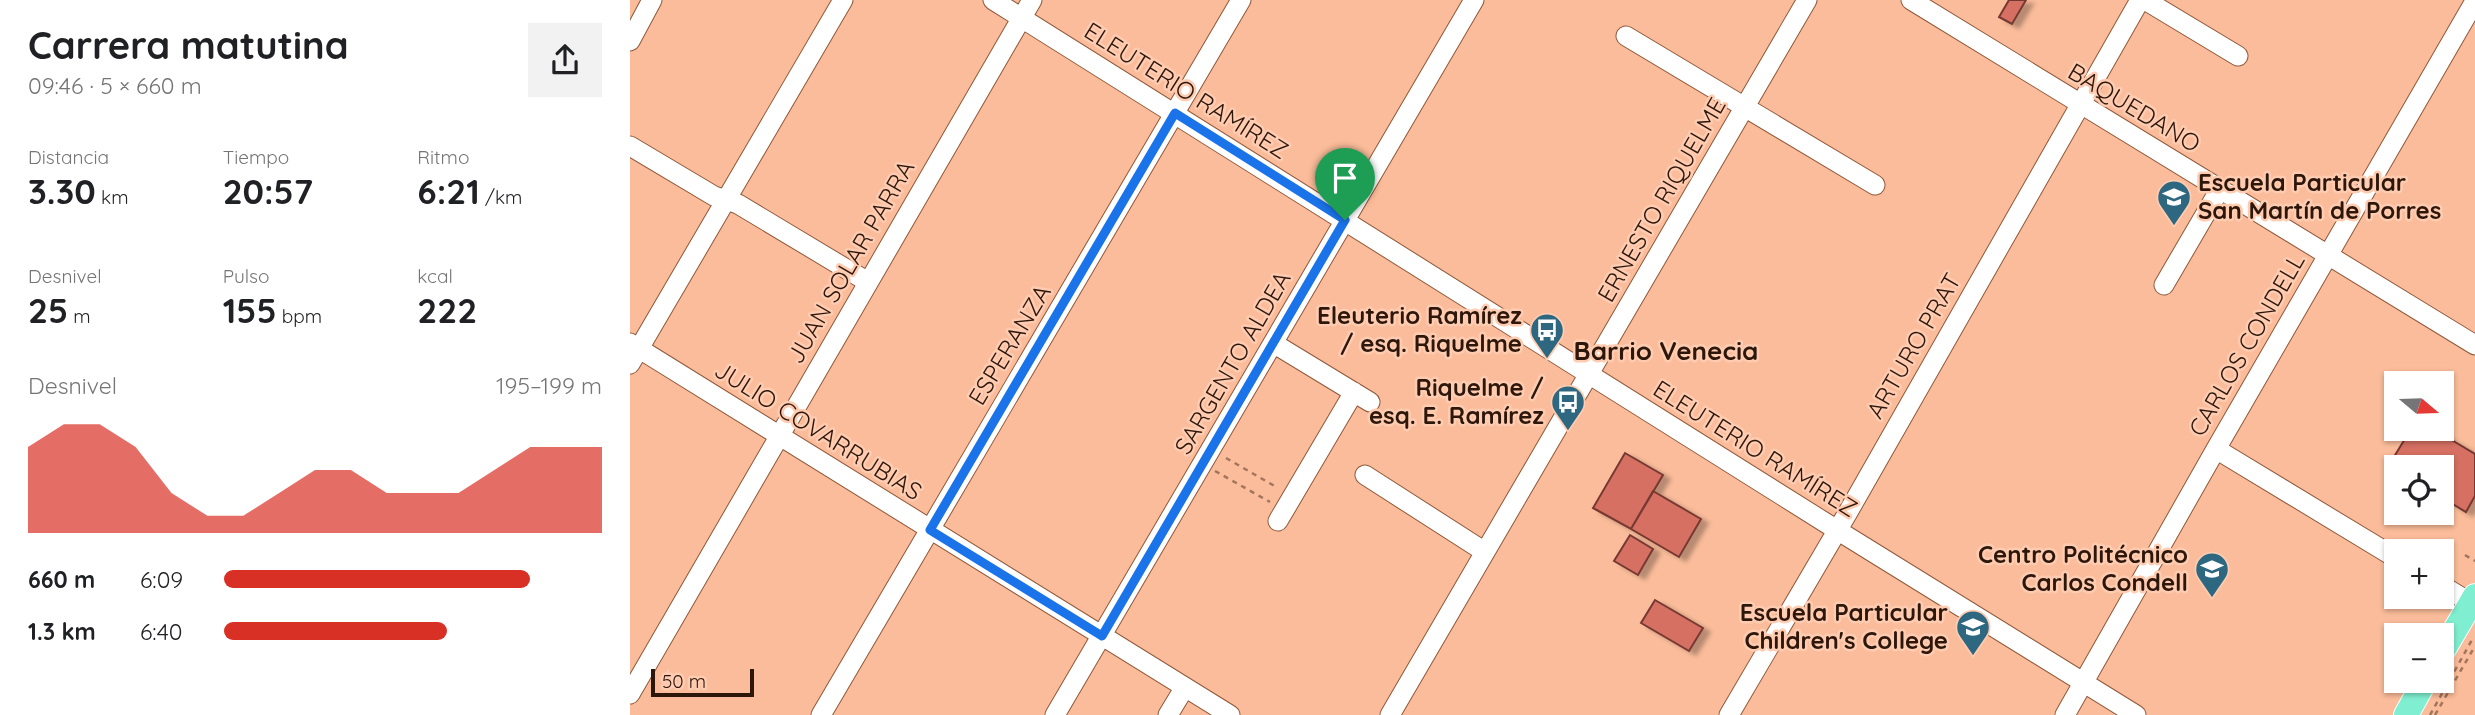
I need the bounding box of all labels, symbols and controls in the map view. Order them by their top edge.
street label: ELEUTERIO RAMÍREZ [1079,15,1294,165]
text: Carrera matutina [28,21,349,69]
button: share [528,23,602,97]
street label: BAQUEDANO [2063,56,2206,158]
text: 09:46 · 5 × 660 m [28,71,202,100]
street label: ERNESTO RIQUELME [1590,92,1732,307]
text: Distancia [28,145,109,169]
text: Tiempo [223,145,289,169]
text: Ritmo [417,145,469,169]
pin [1315,148,1375,220]
street label: JUAN SOLAR PARRA [780,155,921,368]
icon: arrive [1326,159,1364,197]
place label: Escuela Particular San Martín de Porres [2198,167,2441,225]
text: 3.30 [28,169,96,213]
text: 20:57 [223,169,313,213]
text: 6:21 [417,169,480,213]
school or university icon: Escuela Particular San Martín de Porres [2155,178,2193,227]
text: km [96,185,128,209]
text: /km [480,185,522,209]
street label: CARLOS CONDELL [2182,248,2311,441]
text: Desnivel [28,264,102,288]
text: Pulso [223,264,269,288]
text: kcal [417,264,453,288]
street label: SARGENTO ALDEA [1168,266,1297,459]
street label: ARTURO PRAT [1859,267,1967,424]
street label: ESPERANZA [961,279,1057,410]
text: 25 [28,288,68,332]
text: 155 [223,288,277,332]
text: 222 [417,288,477,332]
place label: Eleuterio Ramírez / esq. Riquelme [1317,300,1522,358]
text: m [68,304,91,328]
text: bpm [277,304,322,328]
bus stop icon: Eleuterio Ramírez / esq. Riquelme [1528,311,1566,360]
district label: Barrio Venecia [1574,334,1758,367]
street label: JULIO COVARRUBIAS [709,354,928,506]
text: Desnivel [28,371,117,400]
text: 195–199 m [496,371,602,400]
north arrow [2384,371,2454,441]
map controls [2384,371,2454,693]
place label: Riquelme / esq. E. Ramírez [1369,372,1544,430]
street label: ELEUTERIO RAMÍREZ [1648,373,1863,523]
bus stop icon: Riquelme / esq. E. Ramírez [1549,383,1587,432]
button: locate [2384,455,2454,525]
place label: Centro Politécnico Carlos Condell [1978,539,2188,597]
button: + [2384,539,2454,609]
school or university icon: Centro Politécnico Carlos Condell [2193,550,2231,599]
text: 660 m [28,565,95,594]
text: 6:09 [140,565,183,594]
place label: Escuela Particular Children's College [1740,597,1948,655]
school or university icon: Escuela Particular Children's College [1954,608,1992,657]
text: 1.3 km [28,617,96,646]
text: 6:40 [140,617,182,646]
button: − [2384,623,2454,693]
scale bar [651,666,754,698]
text: 50 m [662,669,706,693]

